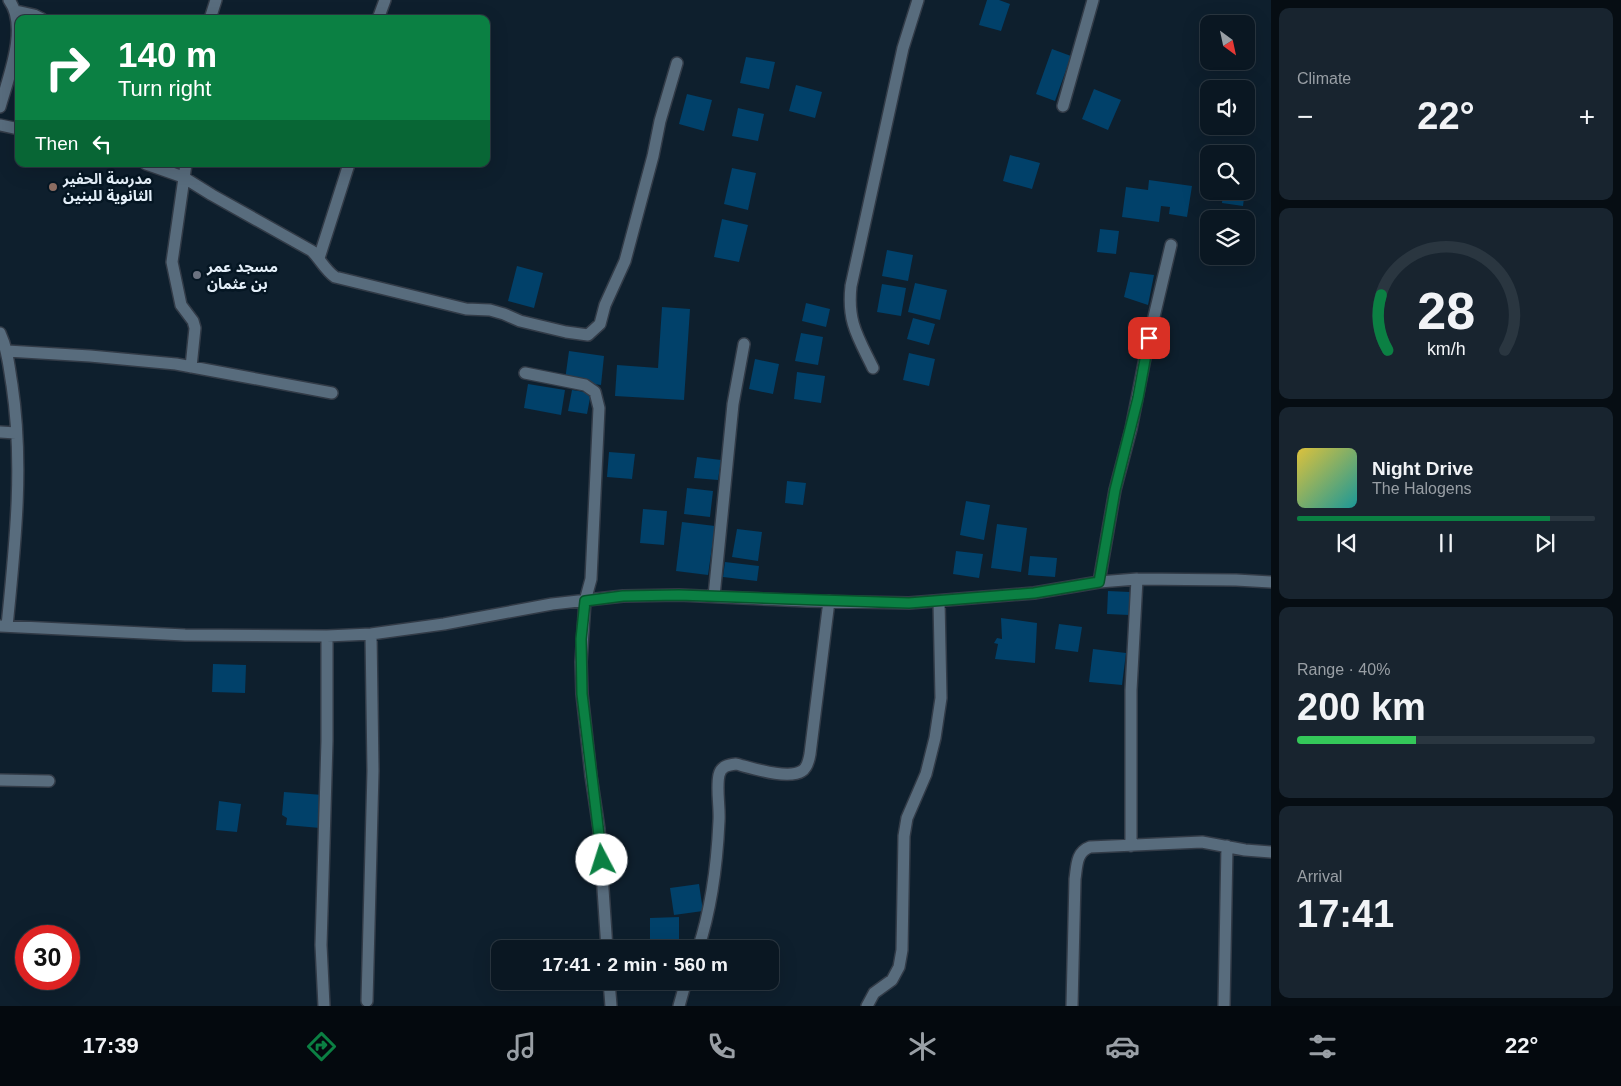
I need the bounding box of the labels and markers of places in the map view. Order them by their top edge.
place label: مدرسة الحفير الثانوية للبنين [62,170,152,205]
marker: مدرسة الحفير الثانوية للبنين [47,181,59,193]
place label: مسجد عمر بن عثمان [206,258,278,293]
marker: مسجد عمر بن عثمان [191,269,203,281]
pin [1128,317,1170,359]

